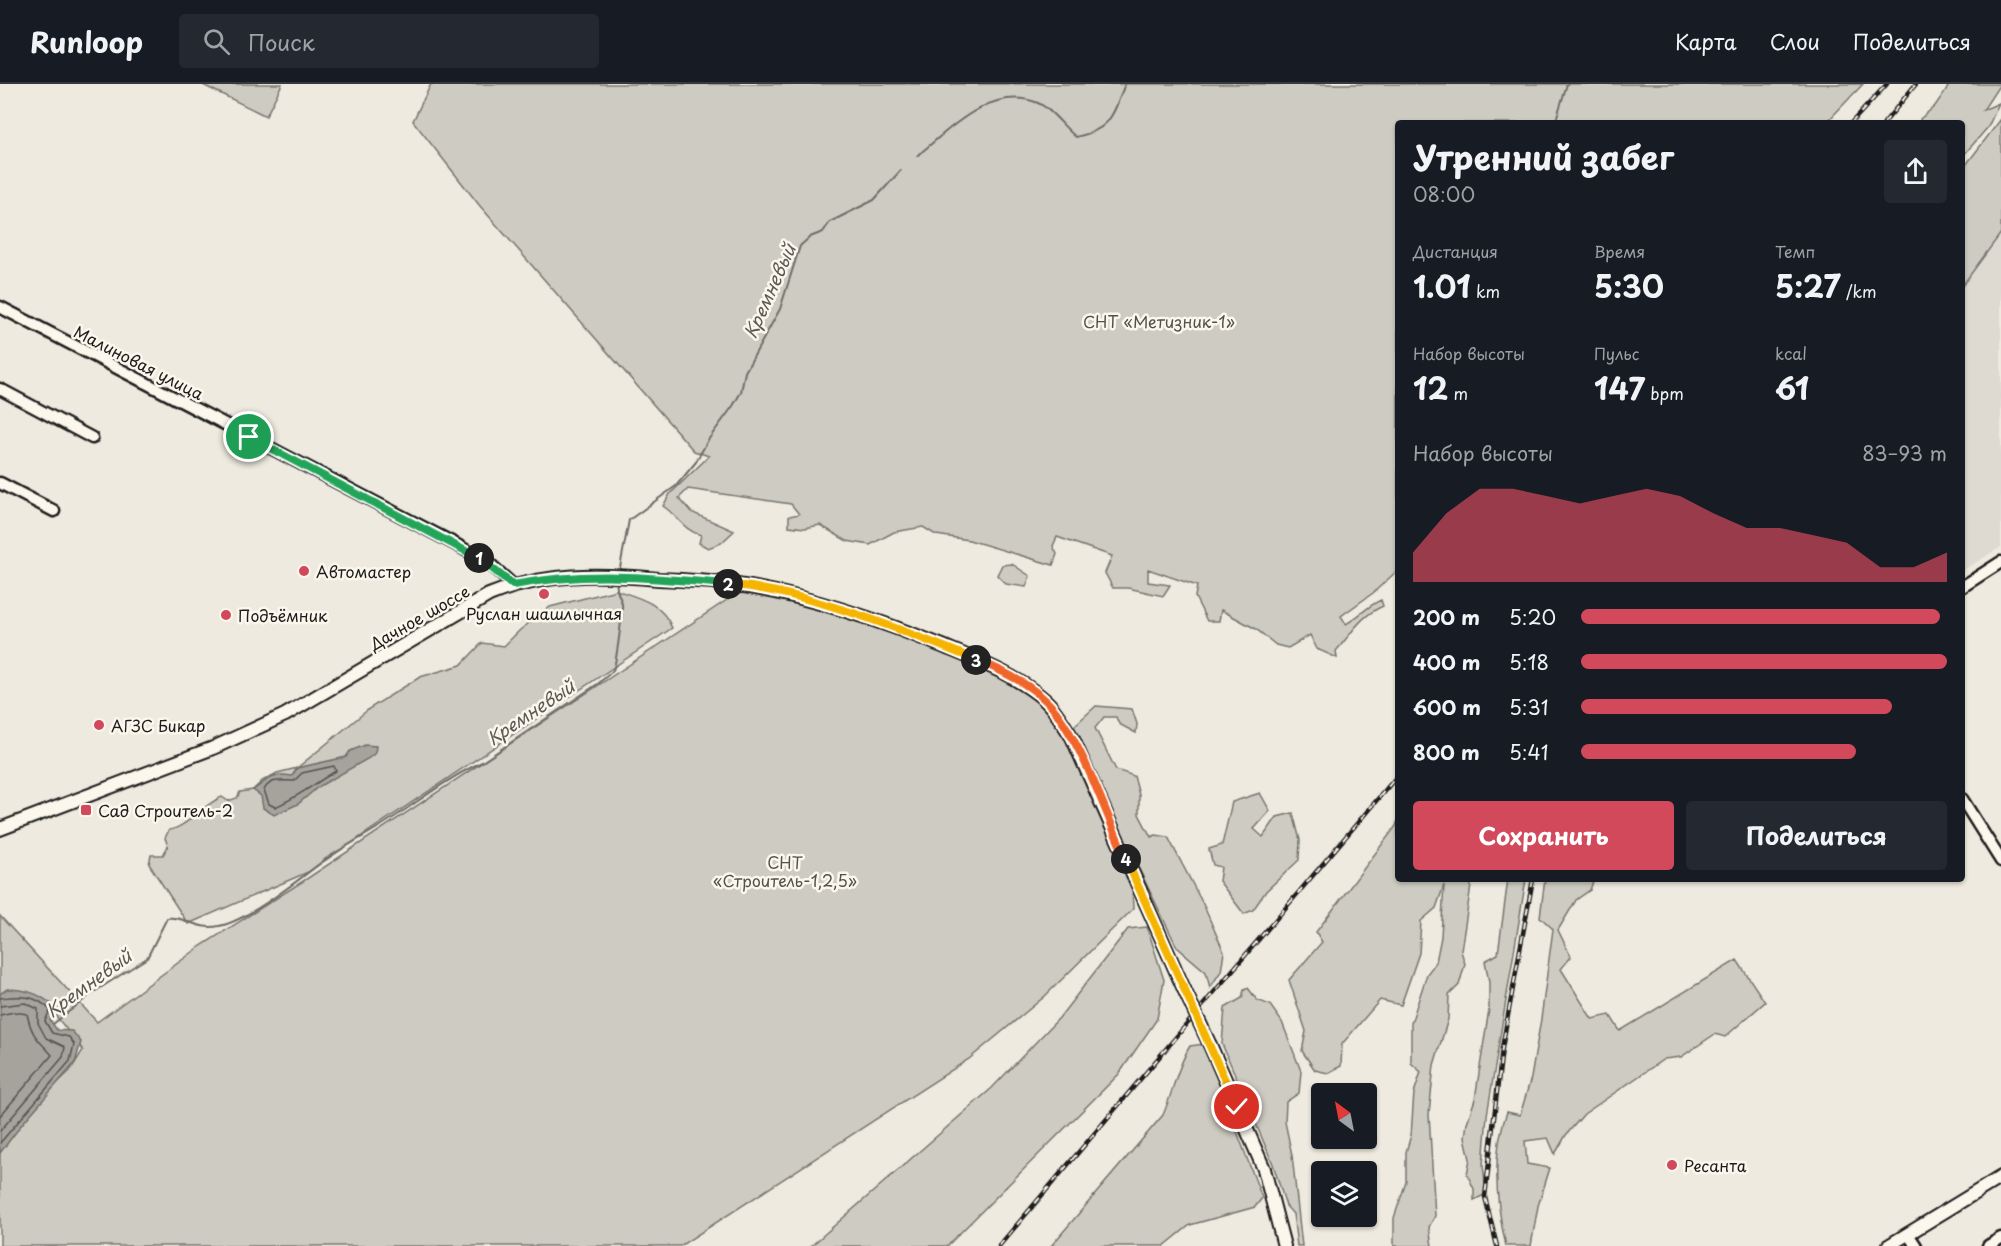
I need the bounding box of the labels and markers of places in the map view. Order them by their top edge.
pin [223,411,274,462]
pin: 1 [464,543,494,573]
place label: Автомастер [316,559,411,583]
marker: Автомастер [297,564,311,578]
pin: 2 [713,569,743,599]
marker: Руслан шашлычная [537,587,551,601]
place label: Руслан шашлычная [466,601,622,625]
place label: Подъёмник [238,603,328,627]
marker: Подъёмник [219,608,233,622]
pin: 3 [961,645,991,675]
place label: АГЗС Бикар [111,713,205,737]
marker: АГЗС Бикар [92,718,106,732]
place label: Сад Строитель-2 [98,798,233,822]
marker: Сад Строитель-2 [79,803,93,817]
pin: 4 [1111,844,1141,874]
pin [1211,1081,1262,1132]
place label: Ресанта [1684,1153,1747,1177]
marker: Ресанта [1665,1158,1679,1172]

